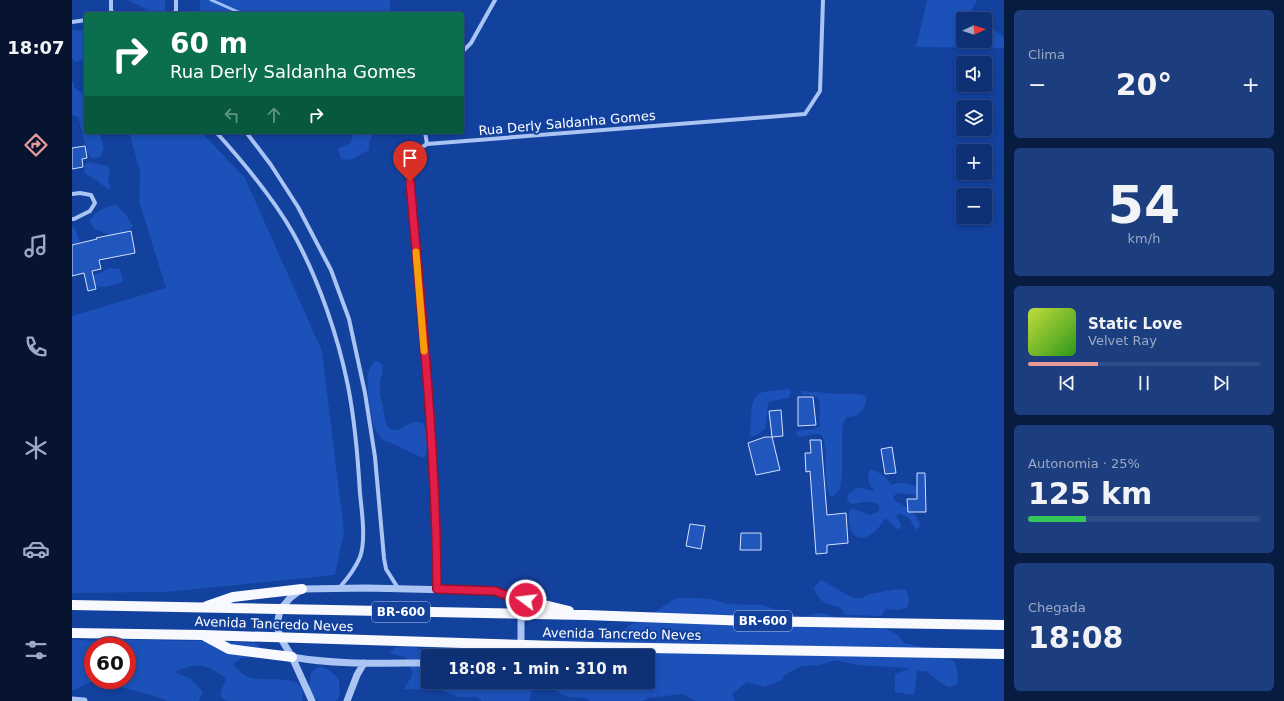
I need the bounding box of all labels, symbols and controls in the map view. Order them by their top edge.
north arrow [956,12,992,48]
map controls [956,12,992,224]
text: 60 m [170,27,248,60]
icon: right [104,28,156,80]
text: 18:07 [7,37,65,58]
text: Clima [1028,47,1065,62]
button: sound [956,56,992,92]
text: Rua Derly Saldanha Gomes [170,61,416,82]
text: 20° [1116,67,1172,102]
text: − [1028,72,1046,97]
text: + [1242,72,1260,97]
button: layers [956,100,992,136]
icon: left [221,104,243,126]
icon: ahead [263,104,285,126]
icon: right [305,104,327,126]
street label: Rua Derly Saldanha Gomes [478,108,656,138]
icon: directions [22,131,50,159]
pin [393,141,427,182]
button: + [956,144,992,180]
icon: arrive [399,147,421,169]
text: 54 [1108,175,1180,235]
button: − [956,188,992,224]
text: km/h [1128,231,1160,246]
icon: music [22,232,50,260]
text: Static Love [1088,315,1182,333]
icon: phone [22,333,50,361]
text: Velvet Ray [1088,333,1157,348]
icon: previous [1056,372,1078,394]
icon: pause [1133,372,1155,394]
icon: next [1210,372,1232,394]
icon: climate [22,434,50,462]
text: Autonomia · 25% [1028,456,1140,471]
text: 125 km [1028,476,1152,511]
icon: car [22,535,50,563]
position arrow [505,579,547,621]
text: Chegada [1028,600,1086,615]
road number: BR-600 [372,602,430,622]
road number: BR-600 [734,611,792,631]
street label: Avenida Tancredo Neves [194,614,354,634]
text: 18:08 [1028,620,1124,655]
street label: Avenida Tancredo Neves [543,625,702,643]
icon: filters [22,636,50,664]
speed limit sign: 60 [84,637,136,689]
text: 18:08 · 1 min · 310 m [448,660,628,678]

